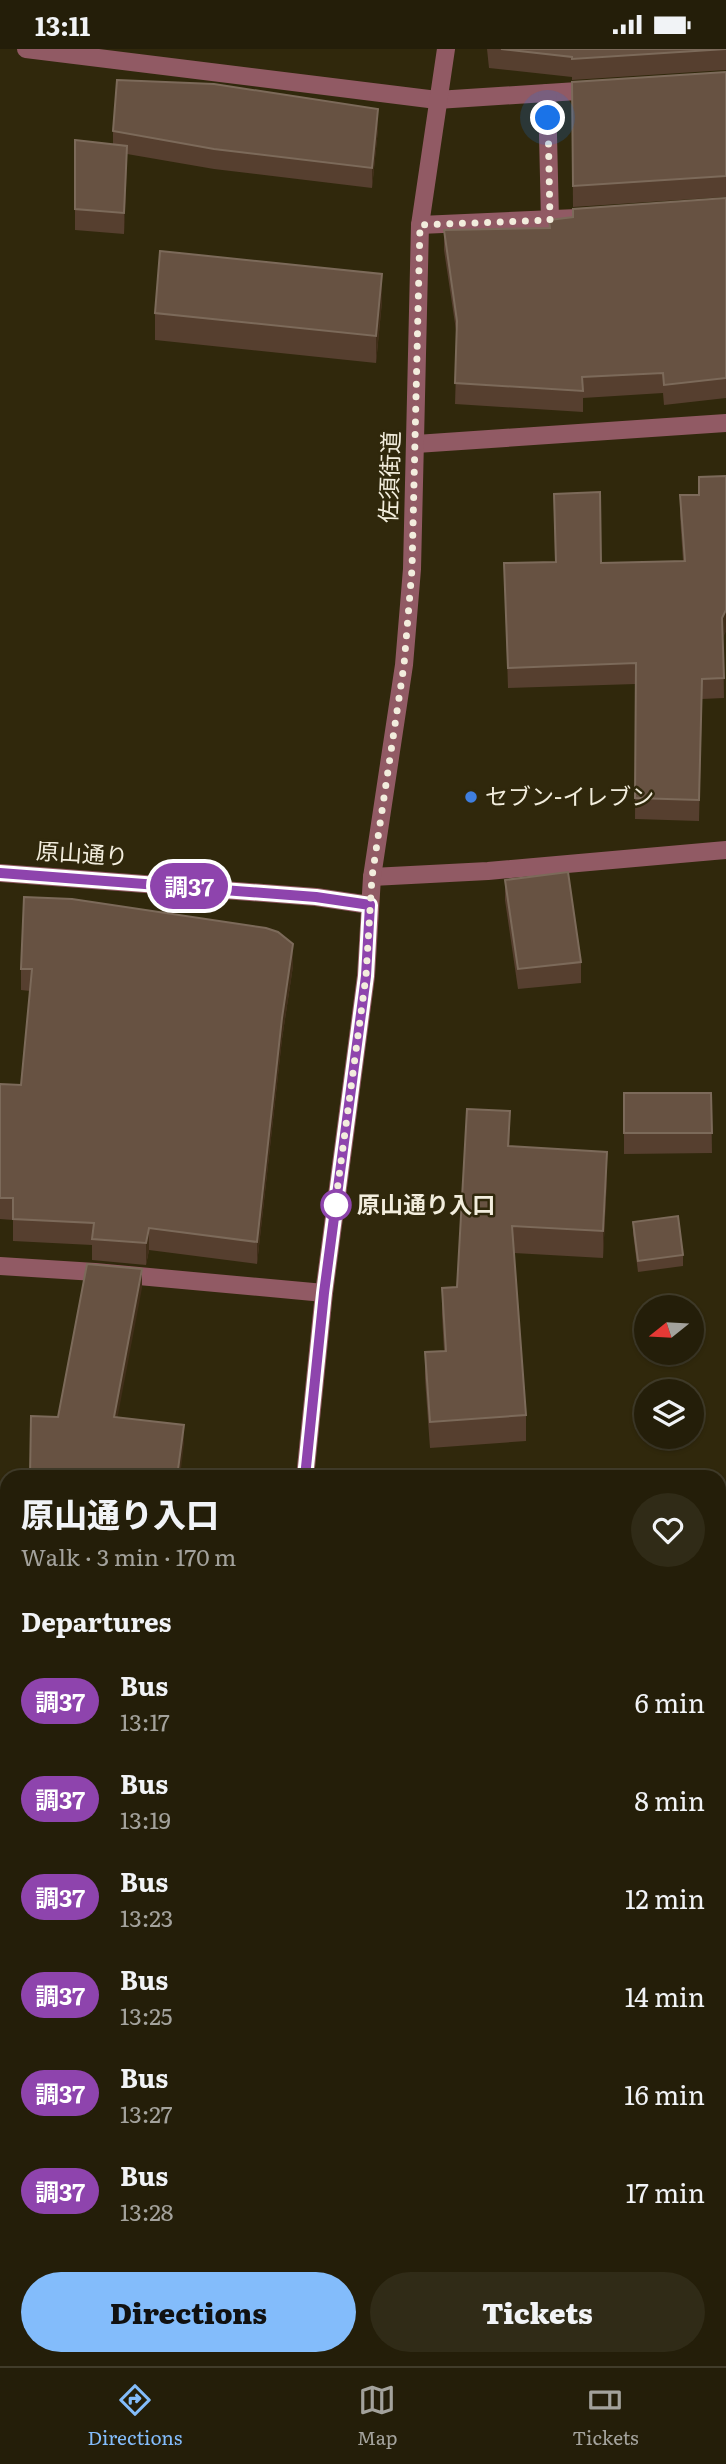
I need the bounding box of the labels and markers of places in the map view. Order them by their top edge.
place label: セブン-イレブン [485,778,654,812]
marker: セブン-イレブン [463,789,479,805]
place label: 原山通り入口 [357,1186,495,1220]
marker: 原山通り入口 [321,1190,351,1220]

